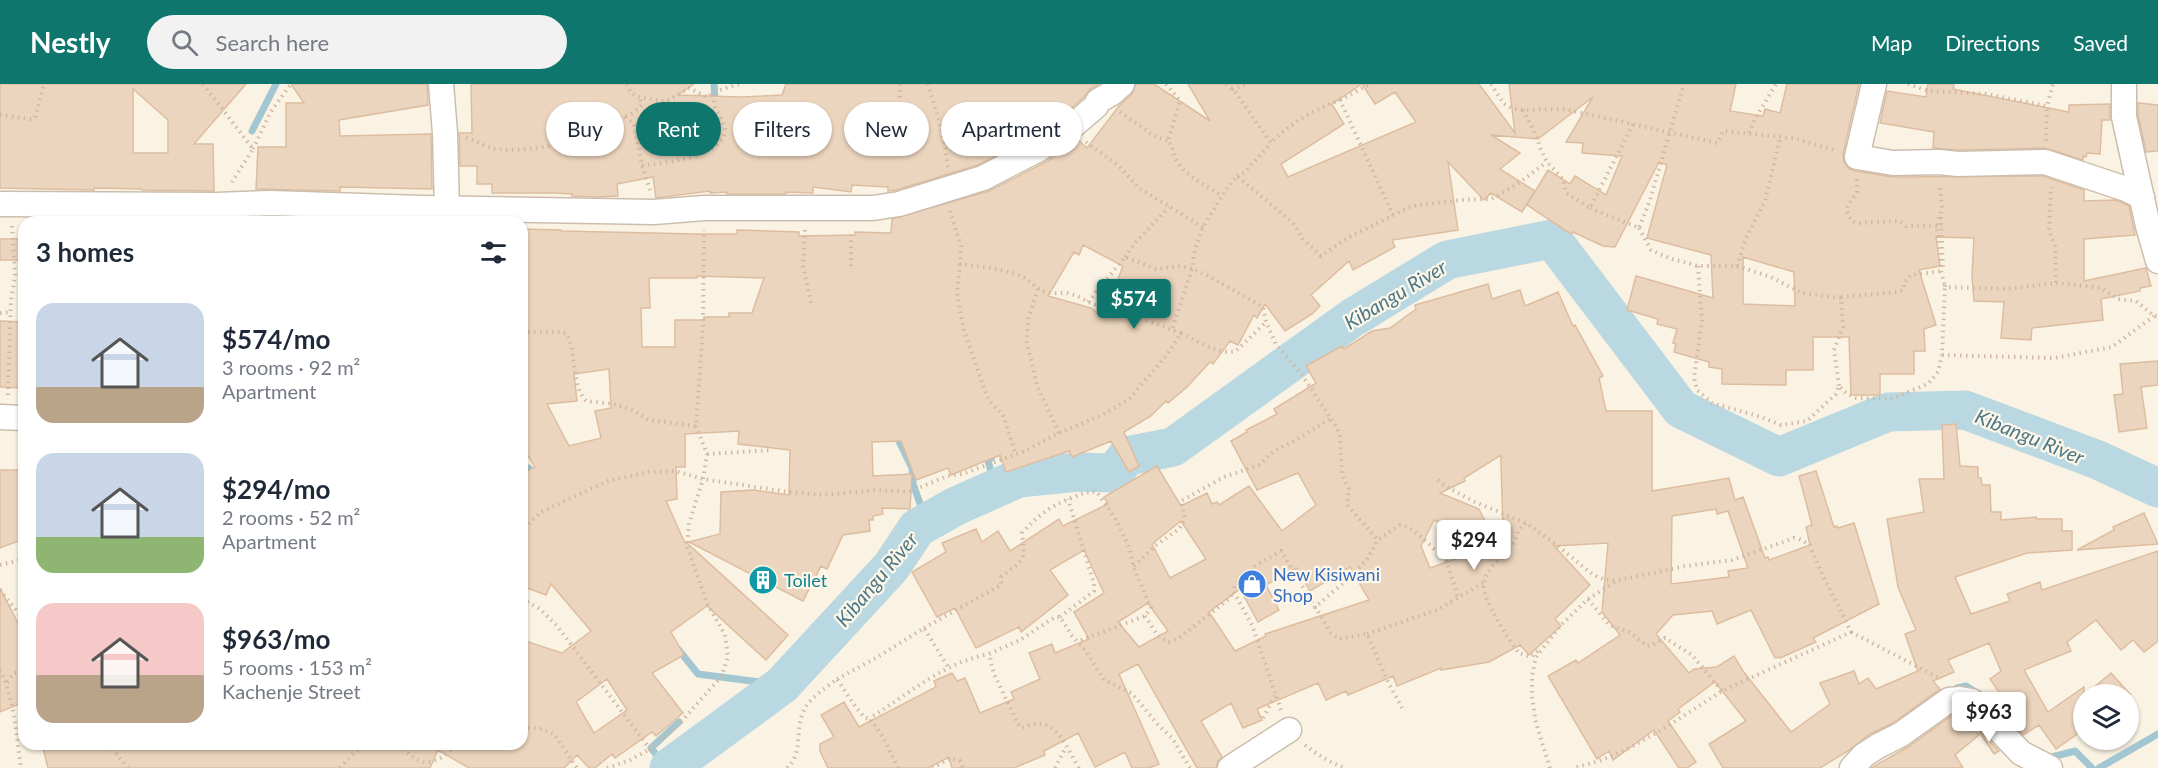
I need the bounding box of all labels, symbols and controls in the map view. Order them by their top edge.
search box [147,15,567,69]
text: Nestly [30,25,111,59]
icon: search [168,26,201,59]
text: Search here [216,29,329,56]
text: Map [1871,30,1912,55]
text: Directions [1945,30,2040,55]
text: Saved [2073,30,2128,55]
chip: Buy [546,102,624,156]
chip: Rent [636,102,721,156]
chip: Filters [733,102,832,156]
chip: New [844,102,929,156]
chip: Apartment [941,102,1082,156]
text: 3 homes [36,236,134,268]
icon: filters [477,236,510,269]
water label: Kibangu River [1339,253,1452,334]
pin: $574 [1098,279,1170,330]
text: $574 [1111,286,1157,310]
text: $574/mo [222,323,330,355]
icon: home [84,327,156,399]
text: 3 rooms · 92 m² [222,355,360,379]
text: Apartment [222,379,316,403]
water label: Kibangu River [1972,403,2089,469]
text: $294/mo [222,473,330,505]
icon: home [84,477,156,549]
text: 2 rooms · 52 m² [222,505,360,529]
pin: $294 [1438,520,1510,571]
water label: Kibangu River [830,526,923,631]
text: $294 [1451,527,1497,551]
text: Apartment [222,529,316,553]
place label: New Kisiwani Shop [1273,563,1380,606]
building icon: Toilet [747,564,779,596]
shop icon: New Kisiwani Shop [1236,568,1268,600]
place label: Toilet [784,569,828,591]
text: $963/mo [222,623,330,655]
icon: home [84,627,156,699]
text: 5 rooms · 153 m² [222,655,372,679]
text: Kachenje Street [222,679,361,703]
map controls [2073,684,2139,750]
button: layers [2073,684,2139,750]
pin: $963 [1953,692,2025,743]
text: $963 [1966,699,2012,723]

